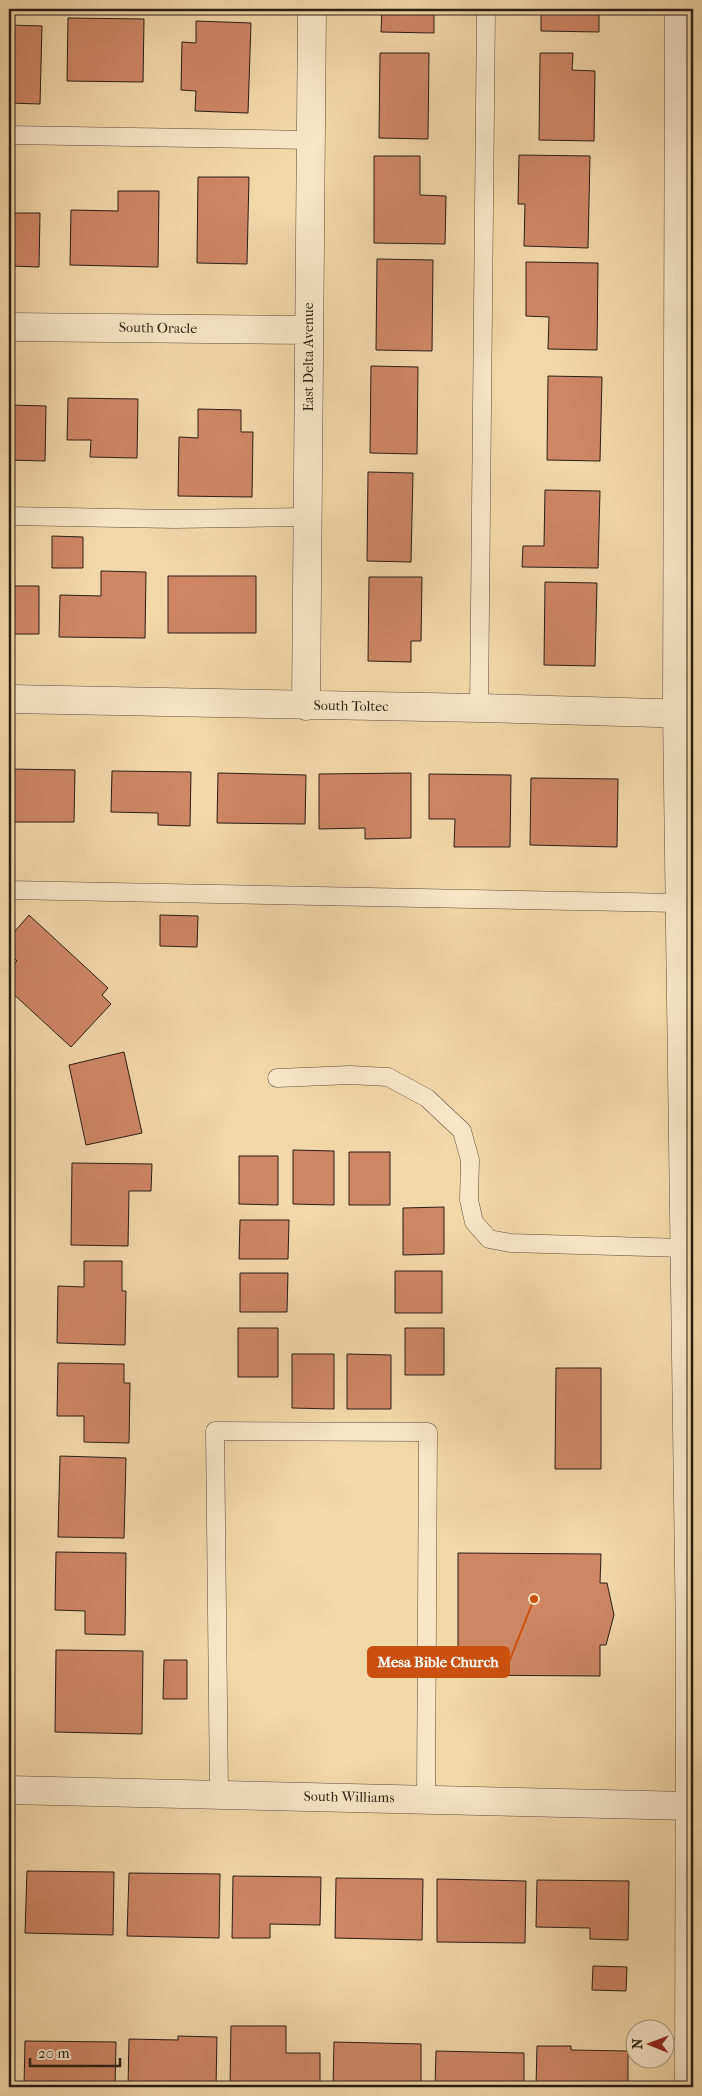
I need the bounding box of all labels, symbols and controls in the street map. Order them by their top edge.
street label: East Delta Avenue [300,302,317,412]
street label: South Oracle [119,319,197,337]
street label: South Toltec [313,697,389,715]
callout: Mesa Bible Church [368,1647,509,1677]
text: Mesa Bible Church [376,1653,499,1671]
street label: South Williams [303,1788,395,1806]
north arrow [624,2018,674,2068]
scale bar [30,2036,120,2068]
text: N [629,2038,646,2049]
text: 20 m [38,2044,70,2062]

